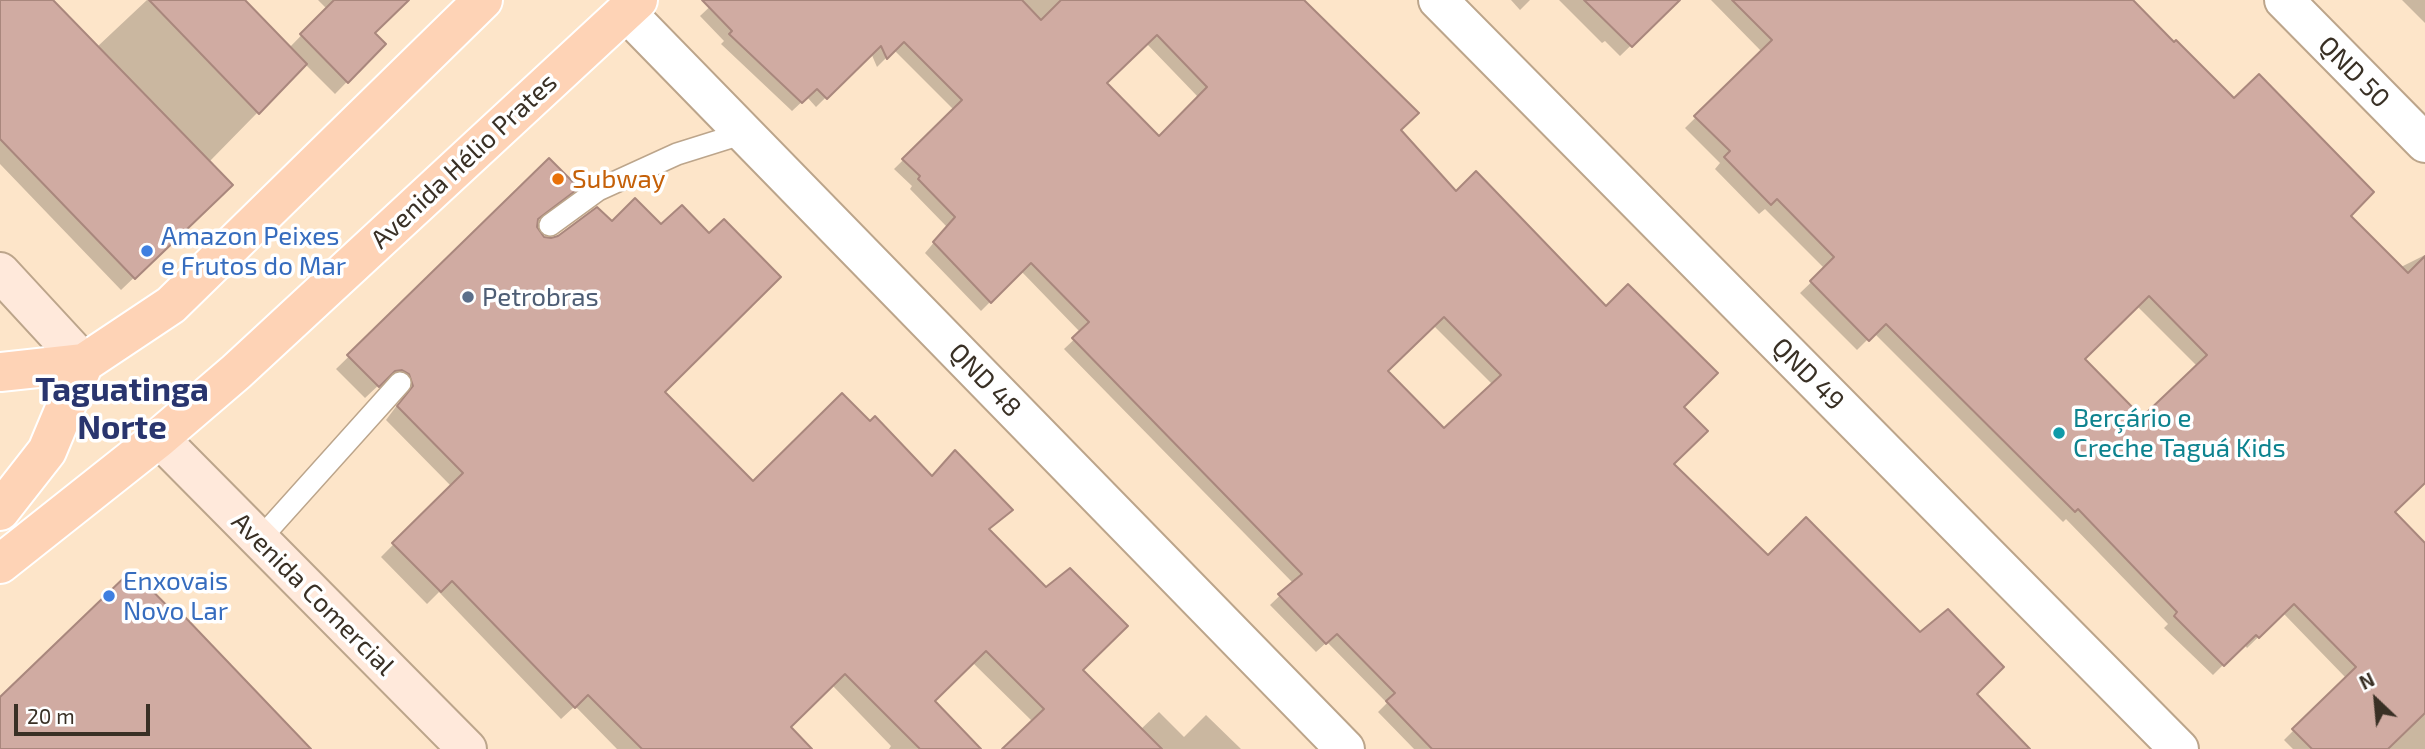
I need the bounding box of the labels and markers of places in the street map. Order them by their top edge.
place label: Subway [572,163,666,195]
marker: Subway [550,171,566,187]
place label: Amazon Peixes e Frutos do Mar [161,220,346,282]
marker: Amazon Peixes e Frutos do Mar [139,243,155,259]
place label: Petrobras [482,281,599,313]
marker: Petrobras [460,289,476,305]
place label: Berçário e Creche Taguá Kids [2073,402,2286,464]
marker: Berçário e Creche Taguá Kids [2051,425,2067,441]
place label: Enxovais Novo Lar [123,565,228,626]
marker: Enxovais Novo Lar [101,588,117,604]

